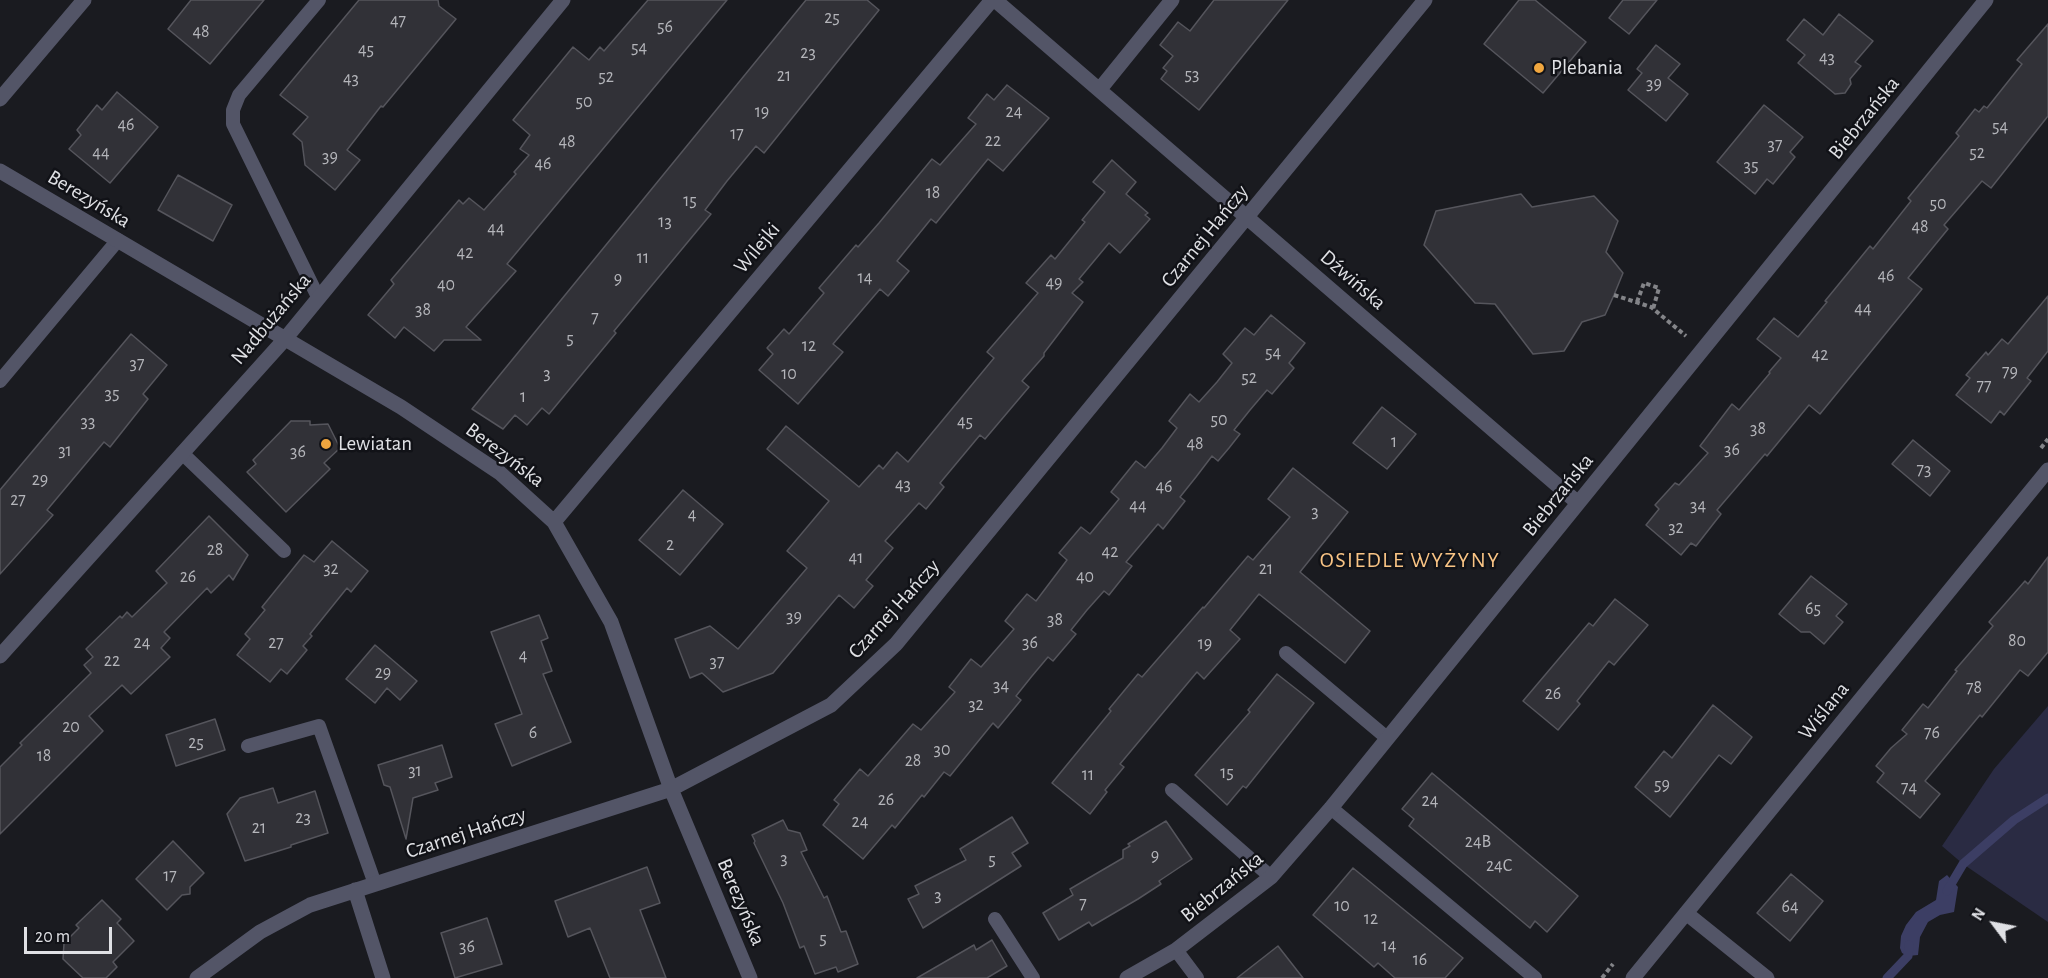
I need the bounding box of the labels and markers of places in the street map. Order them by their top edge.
place label: Plebania [1551,55,1623,81]
marker: Plebania [1532,61,1546,75]
place label: Lewiatan [338,431,412,457]
marker: Lewiatan [319,437,333,451]

